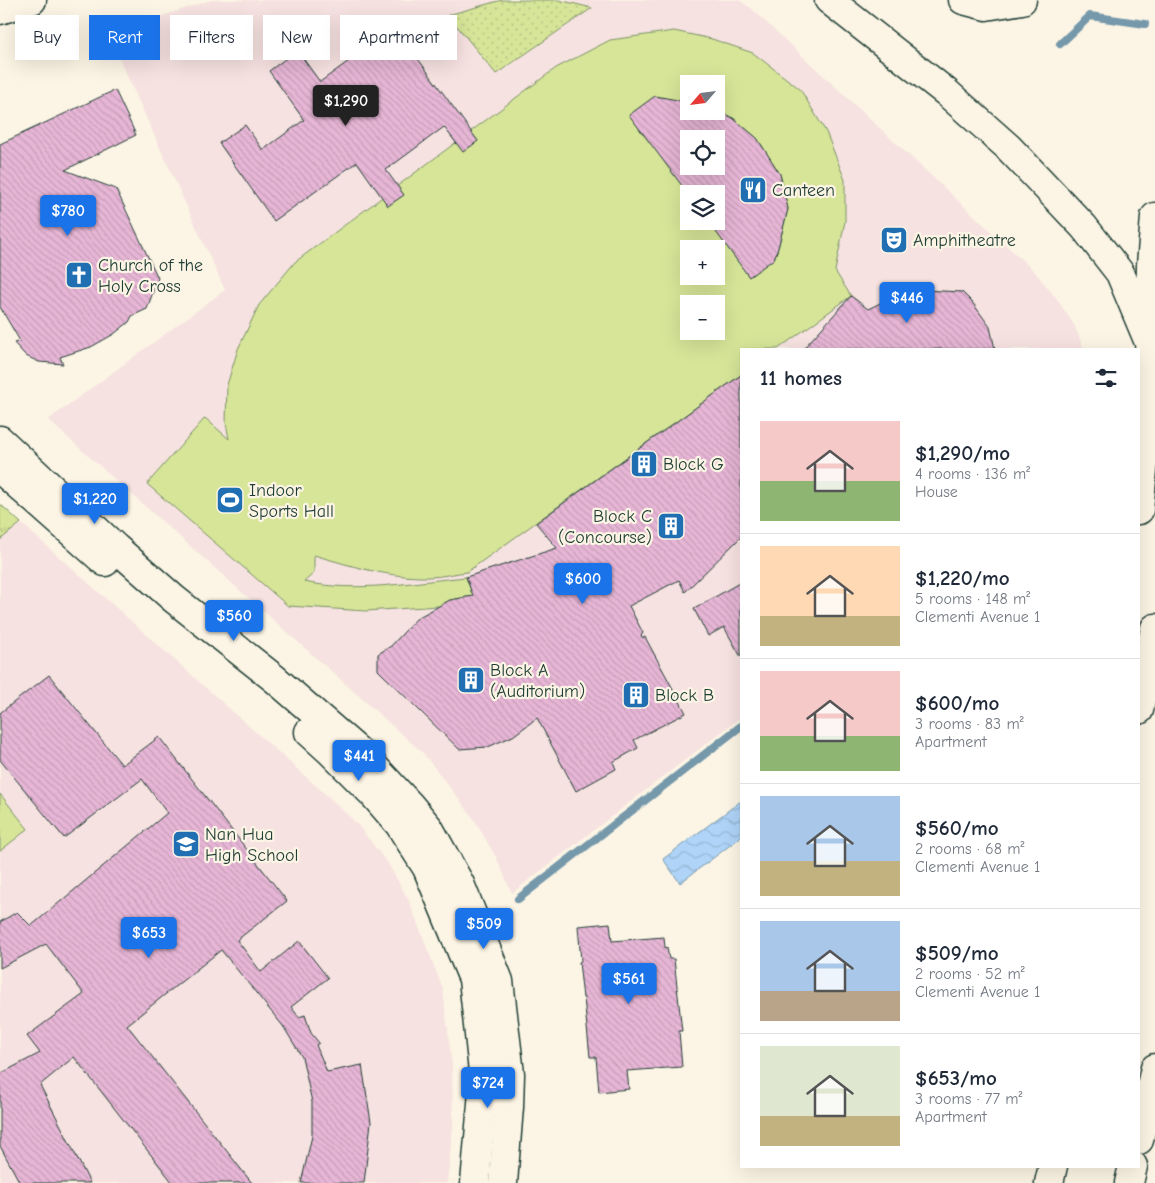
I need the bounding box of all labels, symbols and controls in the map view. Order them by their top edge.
chip: Buy [15,15,79,60]
chip: Rent [89,15,160,60]
chip: Filters [170,15,253,60]
chip: New [263,15,330,60]
chip: Apartment [340,15,457,60]
north arrow [680,75,725,120]
map controls [680,75,725,340]
pin: $1,290 [305,84,387,127]
text: $1,290 [324,92,368,110]
button: locate [680,130,725,175]
restaurant icon: Canteen [738,175,768,205]
place label: Canteen [772,180,835,201]
button: layers [680,185,725,230]
pin: $780 [38,194,98,237]
text: $780 [51,202,85,220]
theatre icon: Amphitheatre [879,225,909,255]
place label: Amphitheatre [913,230,1016,251]
button: + [680,240,725,285]
place label: Church of the Holy Cross [98,255,203,297]
church icon: Church of the Holy Cross [64,260,94,290]
pin: $446 [877,282,937,324]
text: $446 [890,289,924,307]
button: − [680,295,725,340]
icon: filters [1092,364,1120,392]
text: 11 homes [760,366,842,390]
icon: home [800,441,860,501]
text: $1,290/mo [915,441,1010,465]
building icon: Block G [629,449,659,479]
place label: Block G [663,454,724,475]
text: 4 rooms · 136 m² [915,465,1030,483]
place label: Indoor Sports Hall [249,480,334,522]
pin: $1,220 [54,482,136,525]
text: House [915,483,958,501]
sports icon: Indoor Sports Hall [215,485,245,515]
text: $1,220 [73,490,117,508]
place label: Block C (Concourse) [558,506,652,548]
building icon: Block C (Concourse) [656,511,686,541]
pin: $600 [553,562,613,605]
icon: home [800,566,860,626]
text: $1,220/mo [915,566,1010,590]
text: $600 [565,570,601,588]
text: 5 rooms · 148 m² [915,590,1030,608]
pin: $560 [204,600,264,642]
text: $560 [216,607,252,625]
text: Clementi Avenue 1 [915,608,1040,626]
place label: Block A (Auditorium) [490,660,585,702]
building icon: Block A (Auditorium) [456,665,486,695]
building icon: Block B [621,680,651,710]
place label: Block B [655,685,714,706]
icon: home [800,691,860,751]
text: $600/mo [915,691,999,715]
text: 3 rooms · 83 m² [915,715,1024,733]
text: Apartment [915,733,987,751]
pin: $441 [329,740,389,782]
text: $441 [344,747,374,765]
icon: home [800,816,860,876]
text: $560/mo [915,816,999,840]
place label: Nan Hua High School [205,824,299,866]
school or university icon: Nan Hua High School [171,829,201,859]
text: 2 rooms · 68 m² [915,840,1025,858]
text: Clementi Avenue 1 [915,858,1040,876]
pin: $509 [454,908,514,950]
text: $509 [466,915,502,933]
pin: $653 [119,916,179,959]
text: $653 [132,924,166,942]
icon: home [800,941,860,1001]
text: $509/mo [915,941,999,965]
pin: $561 [599,962,659,1005]
text: 2 rooms · 52 m² [915,965,1025,983]
text: $561 [613,970,645,988]
text: Clementi Avenue 1 [915,983,1040,1001]
pin: $724 [458,1066,518,1109]
icon: home [800,1066,860,1126]
text: $653/mo [915,1066,997,1090]
text: $724 [472,1074,504,1092]
text: 3 rooms · 77 m² [915,1090,1023,1108]
text: Apartment [915,1108,987,1126]

